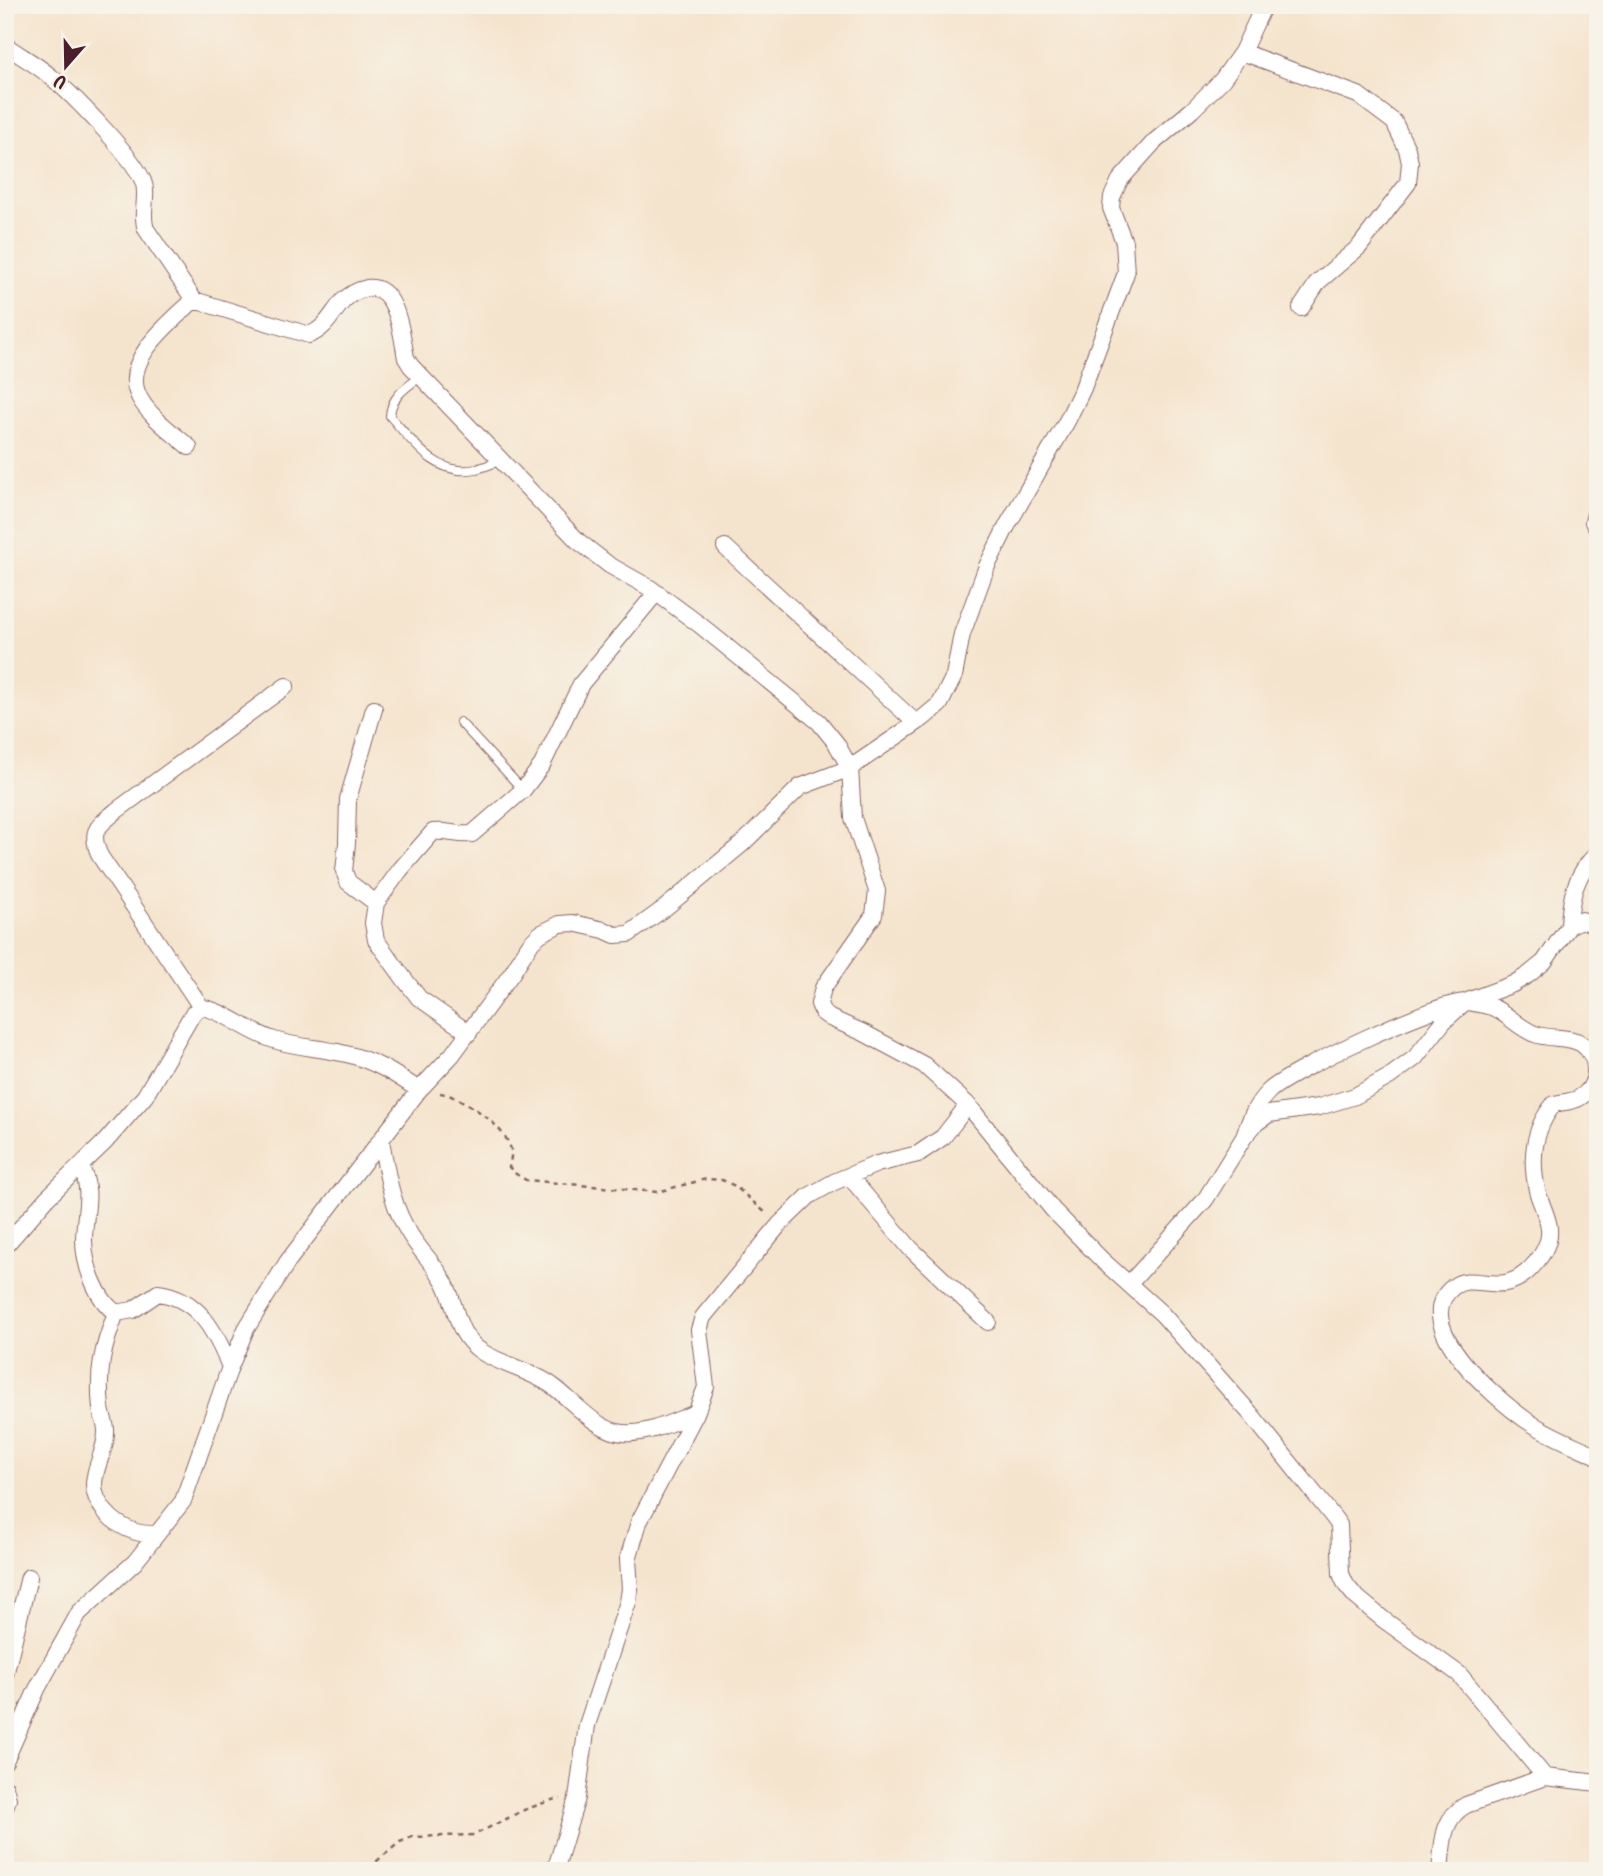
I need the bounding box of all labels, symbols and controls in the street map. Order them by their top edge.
north arrow [32,32,102,102]
text: U [50,64,71,96]

